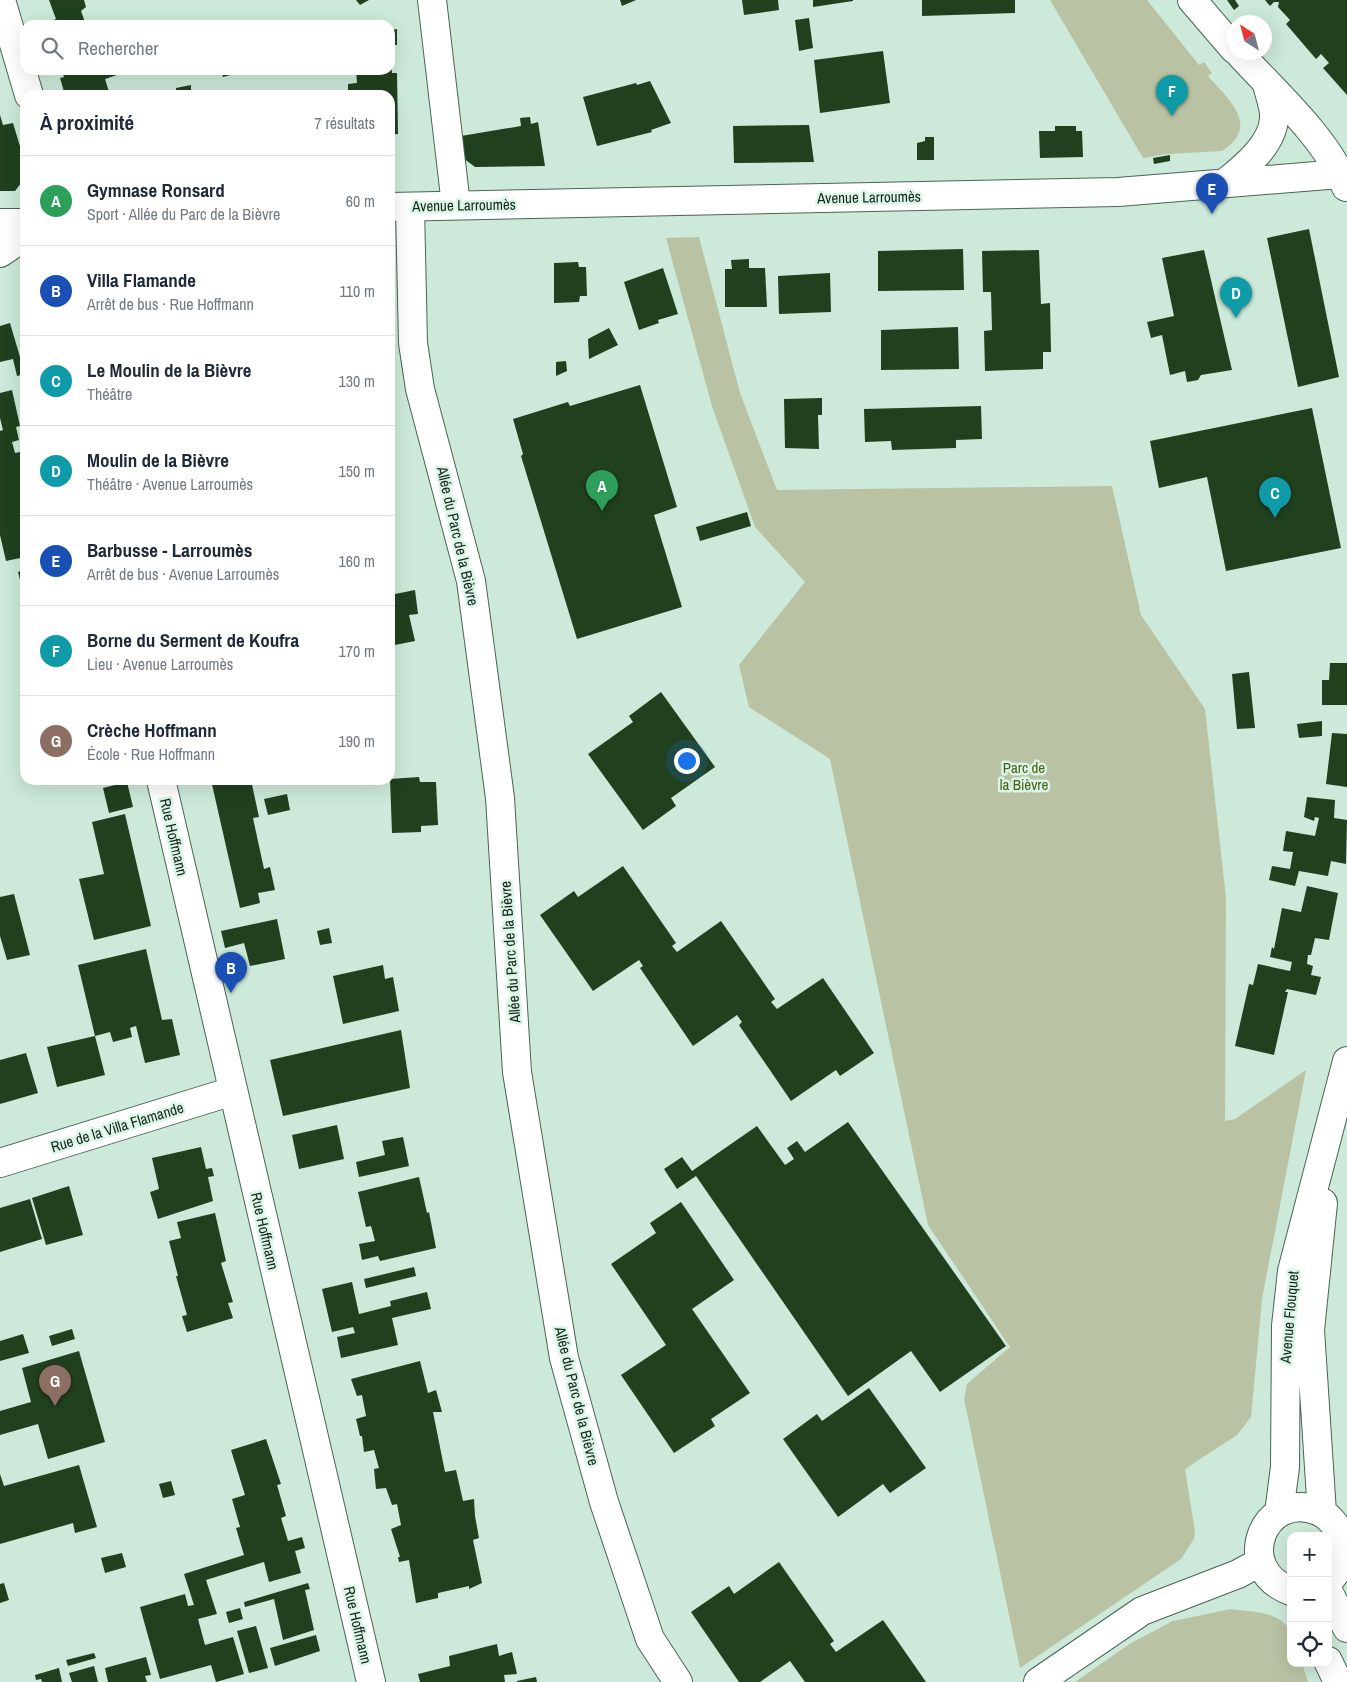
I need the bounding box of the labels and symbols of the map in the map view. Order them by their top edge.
north arrow [1227,15,1272,60]
pin: F [1156,75,1188,116]
pin: E [1196,173,1228,214]
street label: Avenue Larroumès [816,186,921,208]
street label: Avenue Larroumès [411,194,516,216]
pin: D [1220,277,1252,318]
street label: Allée du Parc de la Bièvre [432,463,484,608]
pin: A [586,470,618,511]
pin: C [1259,477,1291,518]
your location [674,748,700,774]
park label: Parc de la Bièvre [1000,757,1048,795]
street label: Rue Hoffmann [155,796,193,878]
street label: Allée du Parc de la Bièvre [495,880,526,1025]
pin: B [215,952,247,993]
street label: Rue de la Villa Flamande [48,1097,186,1157]
street label: Rue Hoffmann [246,1190,284,1272]
street label: Avenue Flouquet [1274,1269,1304,1365]
street label: Allée du Parc de la Bièvre [549,1323,604,1468]
pin: G [39,1365,71,1406]
street label: Rue Hoffmann [339,1584,377,1666]

